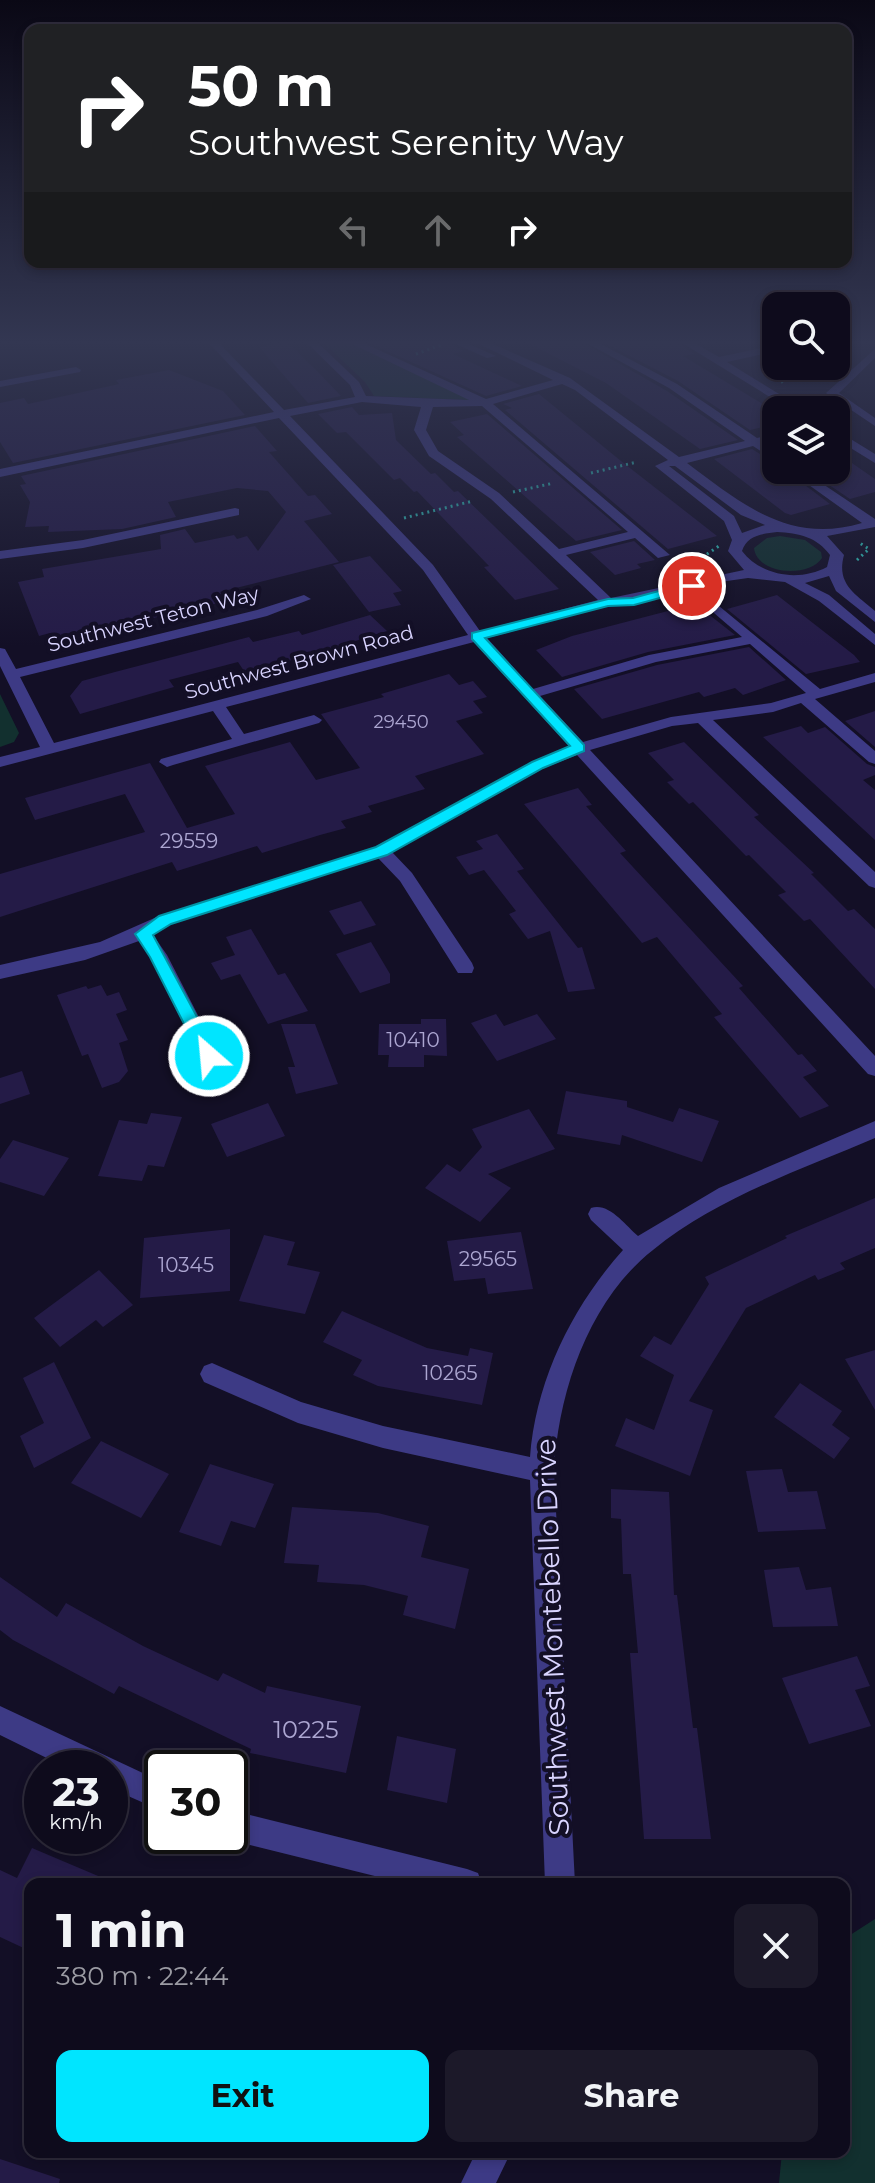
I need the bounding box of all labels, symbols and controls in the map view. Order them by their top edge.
text: 50 m [188,52,334,120]
icon: right [56,56,160,160]
text: Southwest Serenity Way [188,120,624,164]
icon: left [332,208,376,252]
icon: ahead [416,208,460,252]
icon: right [500,208,544,252]
map controls [762,292,850,484]
button: search [762,292,850,380]
button: layers [762,396,850,484]
pin [658,552,726,620]
icon: arrive [670,564,714,608]
street label: Southwest Teton Way [45,581,261,657]
street label: Southwest Brown Road [182,620,416,704]
house number: 29450 [373,711,429,733]
house number: 29559 [160,829,218,853]
position arrow [167,1014,251,1098]
house number: 10410 [386,1028,440,1052]
house number: 29565 [459,1247,517,1271]
house number: 10345 [158,1253,214,1277]
house number: 10265 [422,1361,478,1385]
street label: Southwest Montebello Drive [528,1438,576,1836]
house number: 10225 [273,1715,339,1744]
speed limit sign: 30 [144,1750,248,1854]
text: 23 [52,1767,100,1816]
text: km/h [49,1810,103,1834]
text: 1 min [56,1901,186,1959]
button: close [734,1904,818,1988]
text: 380 m · 22:44 [56,1960,228,1992]
button: Exit [56,2050,429,2142]
button: Share [445,2050,818,2142]

